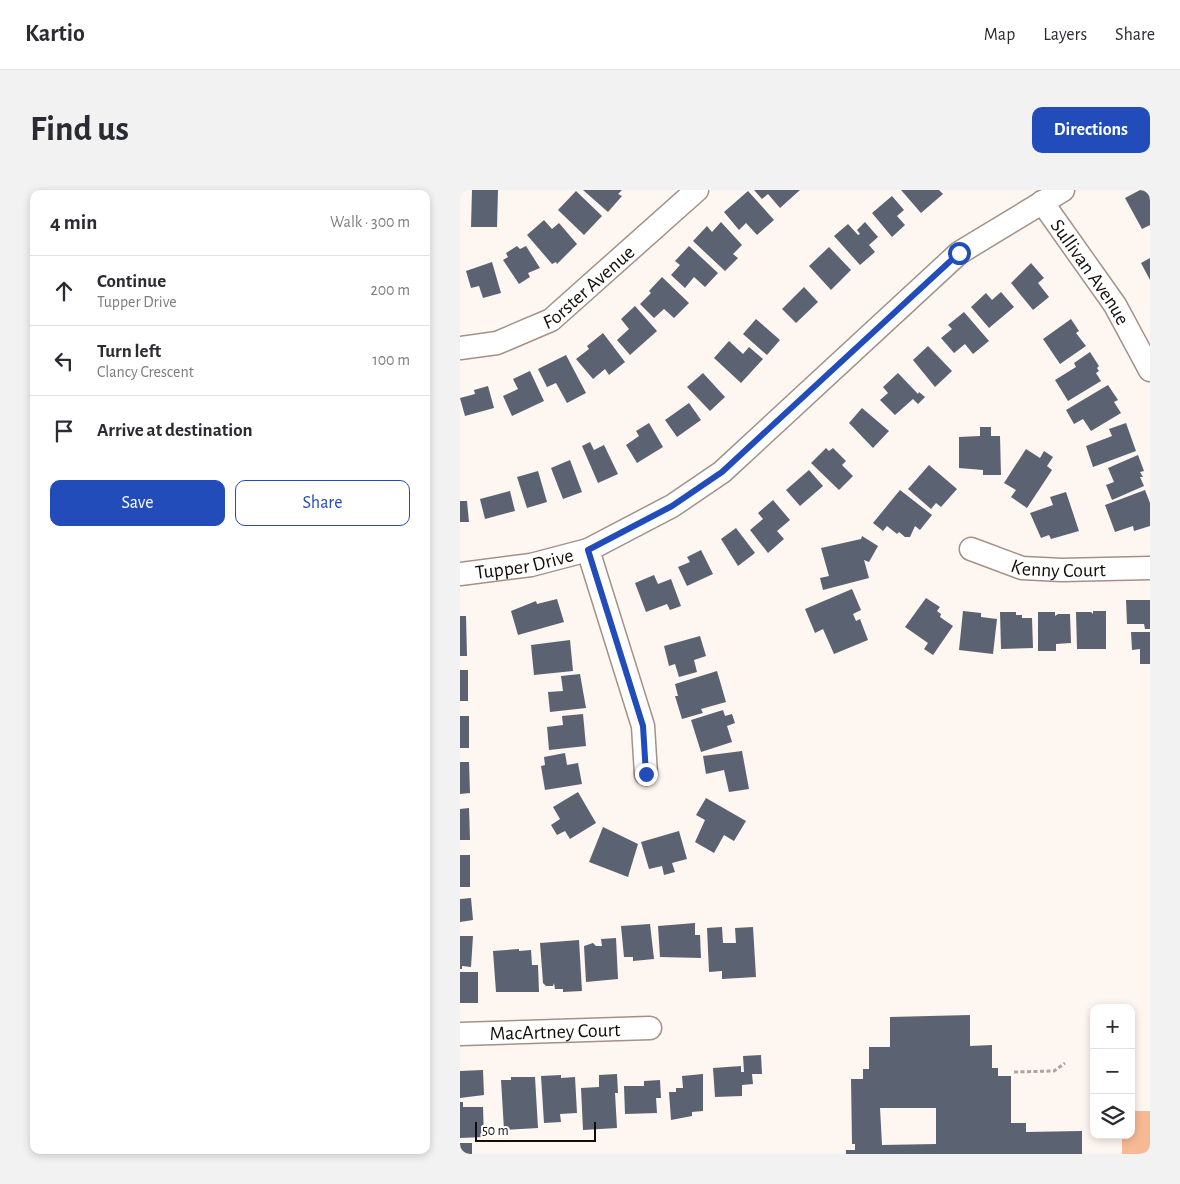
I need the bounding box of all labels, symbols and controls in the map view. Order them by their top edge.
text: Kartio [25,22,85,46]
text: Map [984,26,1015,44]
text: Layers [1043,26,1087,44]
text: Share [1115,26,1155,44]
button: Directions [1032,107,1150,153]
text: Find us [30,112,129,147]
text: 4 min [50,212,97,233]
text: Walk · 300 m [330,214,410,230]
street label: Sullivan Avenue [1046,216,1133,328]
street label: Forster Avenue [541,242,639,333]
route start [948,242,971,265]
text: Continue [97,272,166,291]
icon: ahead [50,277,78,305]
text: 200 m [370,282,410,298]
text: Tupper Drive [97,294,177,310]
text: Turn left [97,342,161,361]
icon: left [50,347,78,375]
text: 100 m [372,352,410,368]
text: Clancy Crescent [97,364,194,380]
icon: arrive [50,417,78,445]
text: Arrive at destination [97,421,253,440]
button: Save [50,480,225,526]
button: Share [235,480,410,526]
street label: Tupper Drive [474,545,576,583]
street label: Kenny Court [1008,556,1107,581]
route end [635,763,658,786]
map controls [1090,1004,1135,1139]
button: + [1090,1004,1135,1049]
street label: MacArtney Court [489,1020,621,1044]
button: − [1090,1049,1135,1094]
button: layers [1090,1094,1135,1139]
scale bar [475,1119,596,1142]
text: 50 m [482,1124,509,1138]

